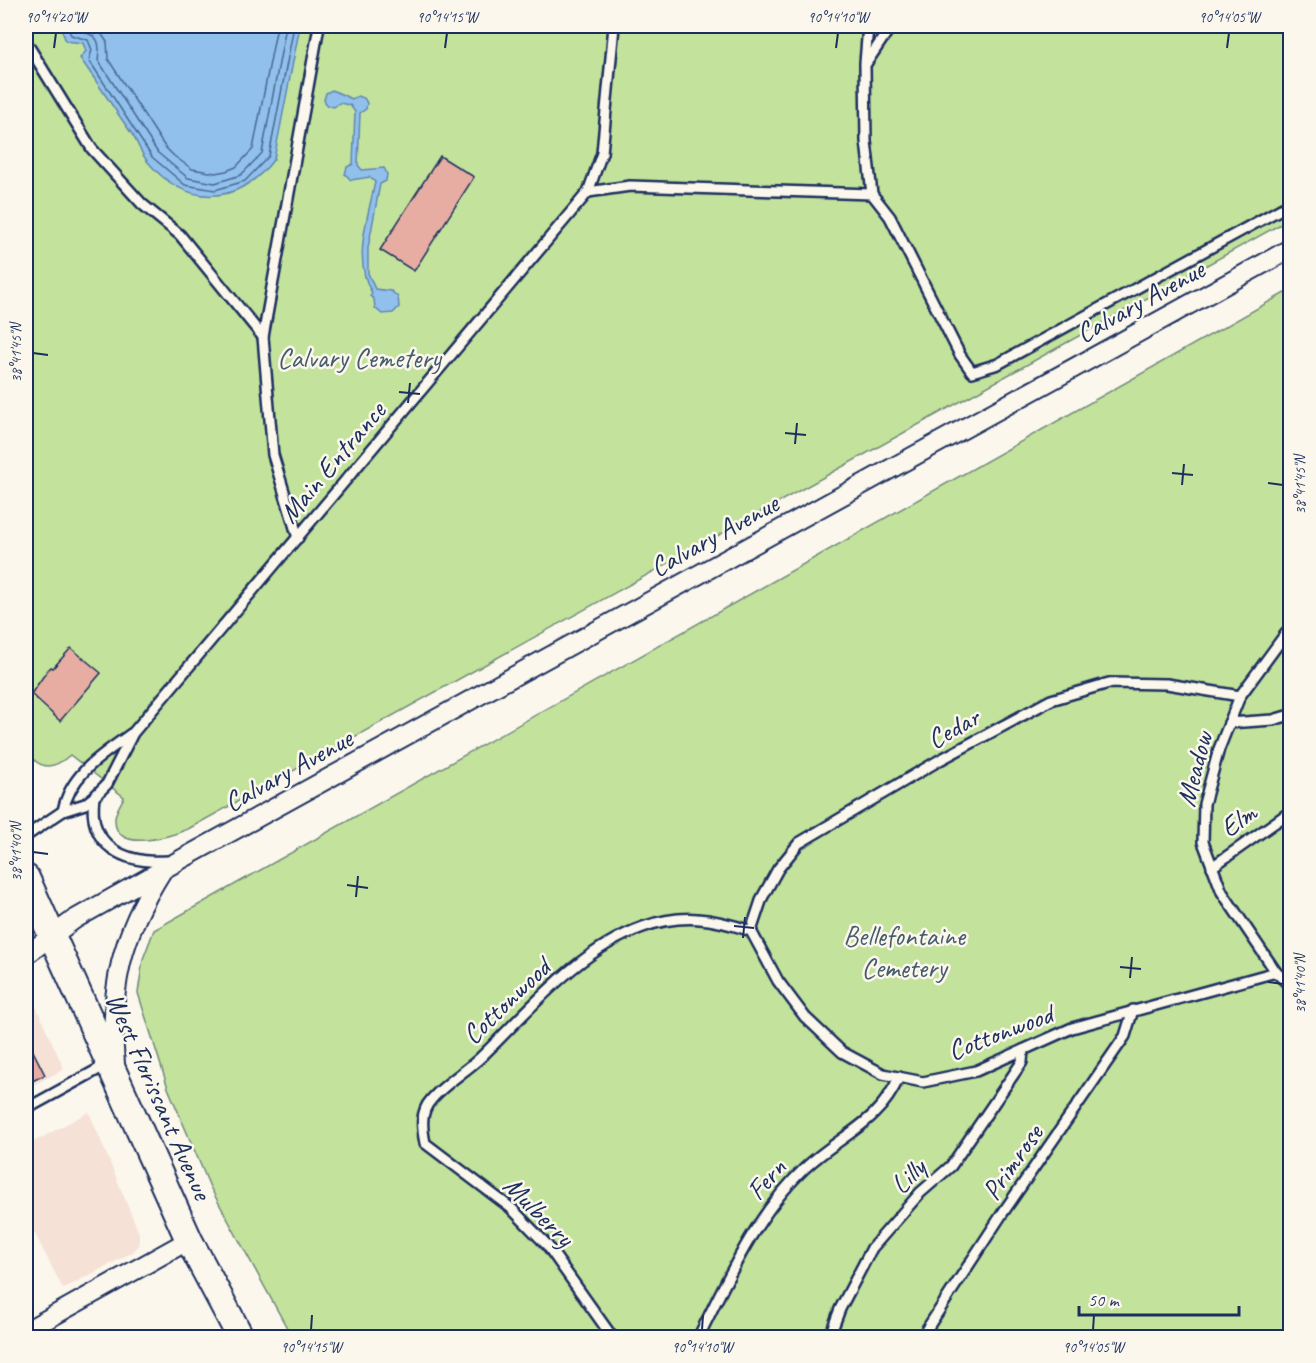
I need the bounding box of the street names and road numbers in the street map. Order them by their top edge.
street label: Calvary Avenue [1070,250,1212,351]
street label: Main Entrance [271,393,394,530]
street label: Calvary Avenue [644,484,786,585]
street label: Cedar [921,699,987,757]
street label: Calvary Avenue [218,719,360,820]
street label: Meadow [1168,726,1221,810]
street label: Elm [1213,794,1265,845]
street label: Cottonwood [455,948,560,1052]
street label: West Florissant Avenue [98,987,221,1207]
street label: Cottonwood [943,995,1061,1068]
street label: Primrose [974,1116,1052,1207]
street label: Lilly [883,1149,935,1201]
street label: Fern [738,1151,794,1207]
street label: Mulberry [496,1168,584,1256]

